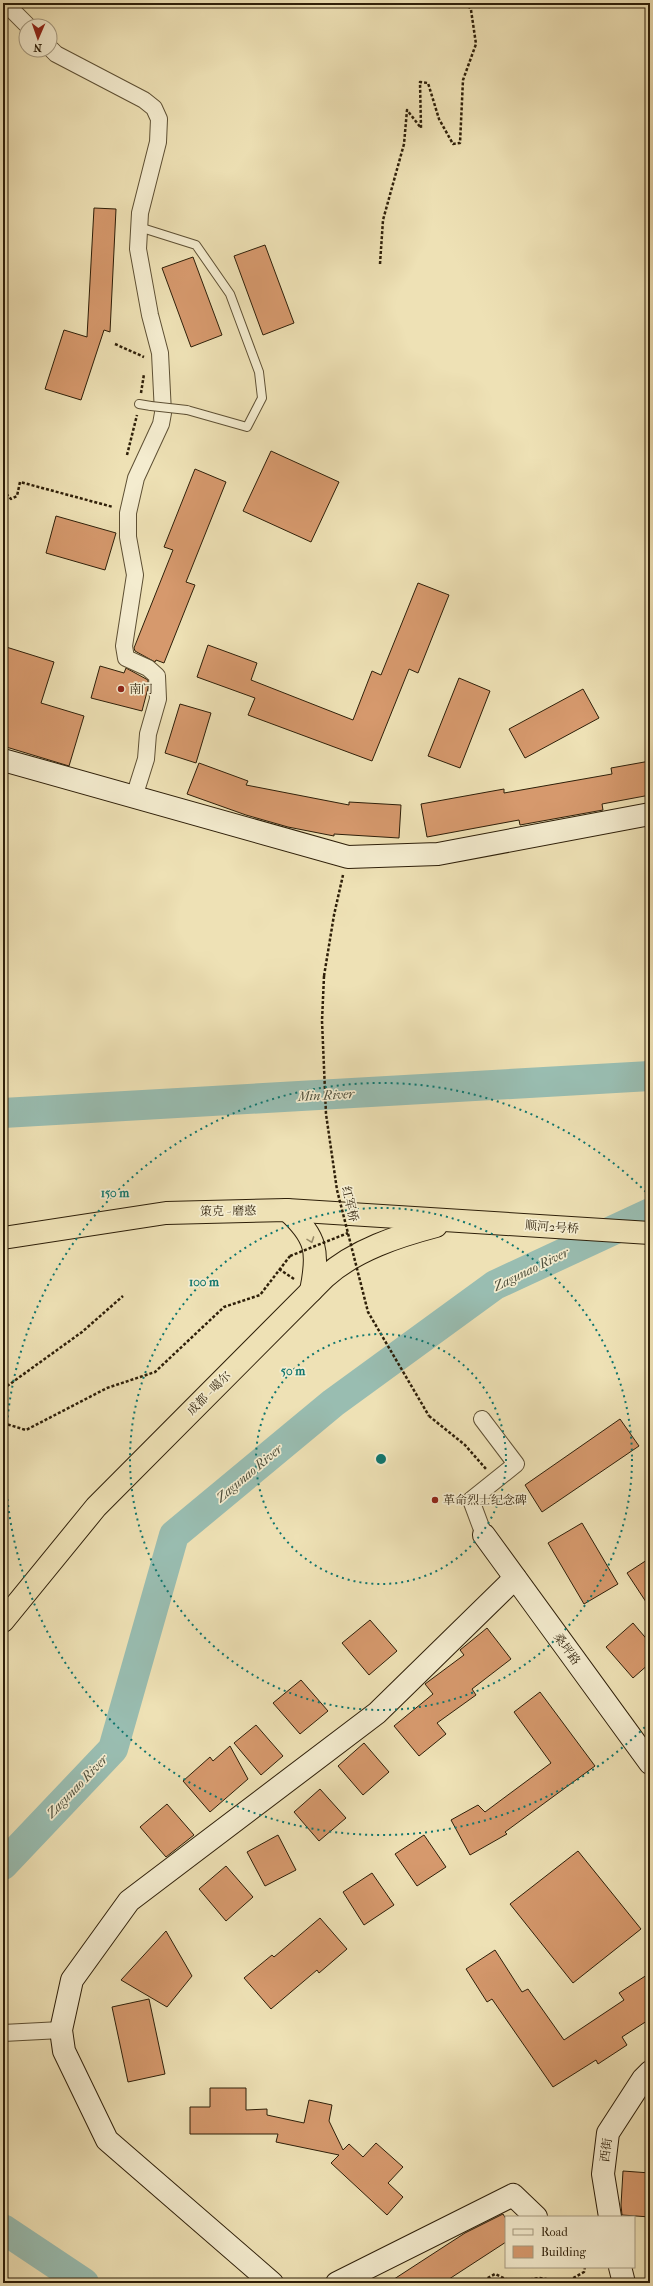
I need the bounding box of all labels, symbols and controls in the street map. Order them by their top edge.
north arrow [18,18,58,58]
text: N [33,41,42,54]
place label: 南门 [129,682,153,696]
marker: 南门 [116,684,126,694]
water label: Min River [296,1086,356,1104]
street label: 红军桥 [339,1185,361,1223]
text: 150 m [101,1186,130,1200]
street label: 策克 - 磨憨 [200,1204,256,1218]
street label: 顺河2号桥 [524,1218,580,1236]
one-way arrow [306,1237,315,1244]
water label: Zagunao River [490,1244,572,1294]
text: 100 m [189,1275,220,1289]
text: 50 m [281,1364,306,1378]
street label: 成都 - 噶尔 [184,1368,234,1418]
water label: Zagunao River [212,1440,286,1506]
centre of rings [374,1452,388,1466]
place label: 革命烈士纪念碑 [443,1493,527,1507]
marker: 革命烈士纪念碑 [430,1495,440,1505]
street label: 桑坪路 [551,1630,583,1668]
water label: Zagunao River [43,1751,112,1821]
street label: 西街 [598,2136,615,2163]
legend [505,2216,635,2268]
text: Road [541,2225,568,2239]
text: Building [541,2245,586,2259]

